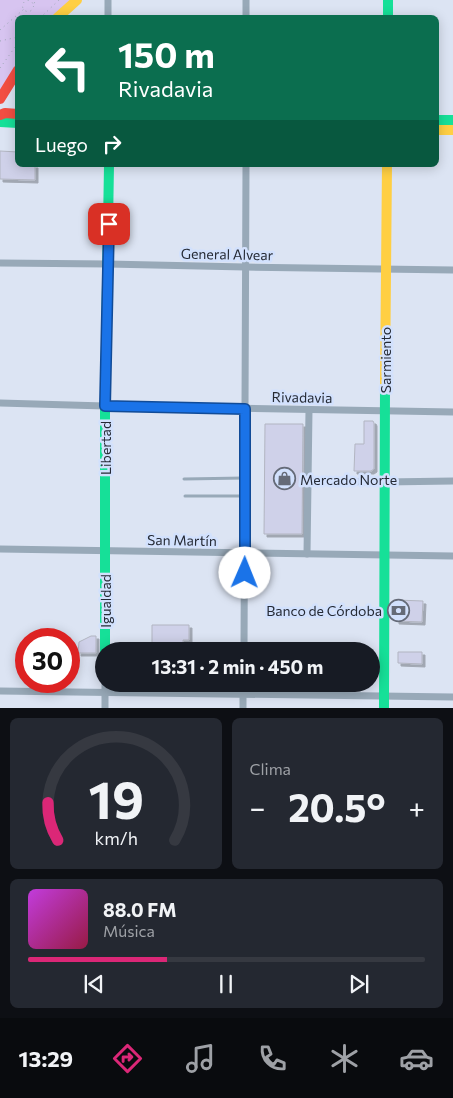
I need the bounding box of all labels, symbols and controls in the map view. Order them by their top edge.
text: 150 m [118,32,215,75]
icon: left [35,35,100,100]
text: Rivadavia [118,75,213,102]
icon: right [98,130,126,158]
text: Luego [35,133,88,156]
pin [88,203,130,245]
icon: arrive [95,210,123,238]
street label: General Alvear [181,245,274,263]
street label: Sarmiento [377,327,394,393]
street label: Rivadavia [272,388,332,406]
street label: Libertad [97,421,114,475]
shop icon: Mercado Norte [272,467,296,491]
place label: Mercado Norte [300,471,397,488]
street label: San Martín [147,531,217,549]
position arrow [218,546,270,598]
street label: Igualdad [97,574,114,628]
bank icon: Banco de Córdoba [386,598,410,622]
place label: Banco de Córdoba [266,602,382,619]
speed limit sign: 30 [15,628,80,693]
text: 13:31 · 2 min · 450 m [152,655,323,678]
text: Clima [250,759,291,778]
text: 19 [88,766,144,830]
text: 20.5° [288,783,386,830]
text: − [250,790,265,824]
text: + [409,790,425,824]
text: km/h [94,827,137,849]
text: 88.0 FM [103,898,177,921]
text: Música [103,921,155,940]
icon: previous [80,970,108,998]
icon: pause [212,970,240,998]
icon: next [345,970,373,998]
icon: directions [110,1041,145,1076]
icon: music [183,1041,218,1076]
icon: phone [255,1041,290,1076]
icon: climate [327,1041,362,1076]
icon: car [399,1041,434,1076]
text: 13:29 [19,1045,73,1072]

